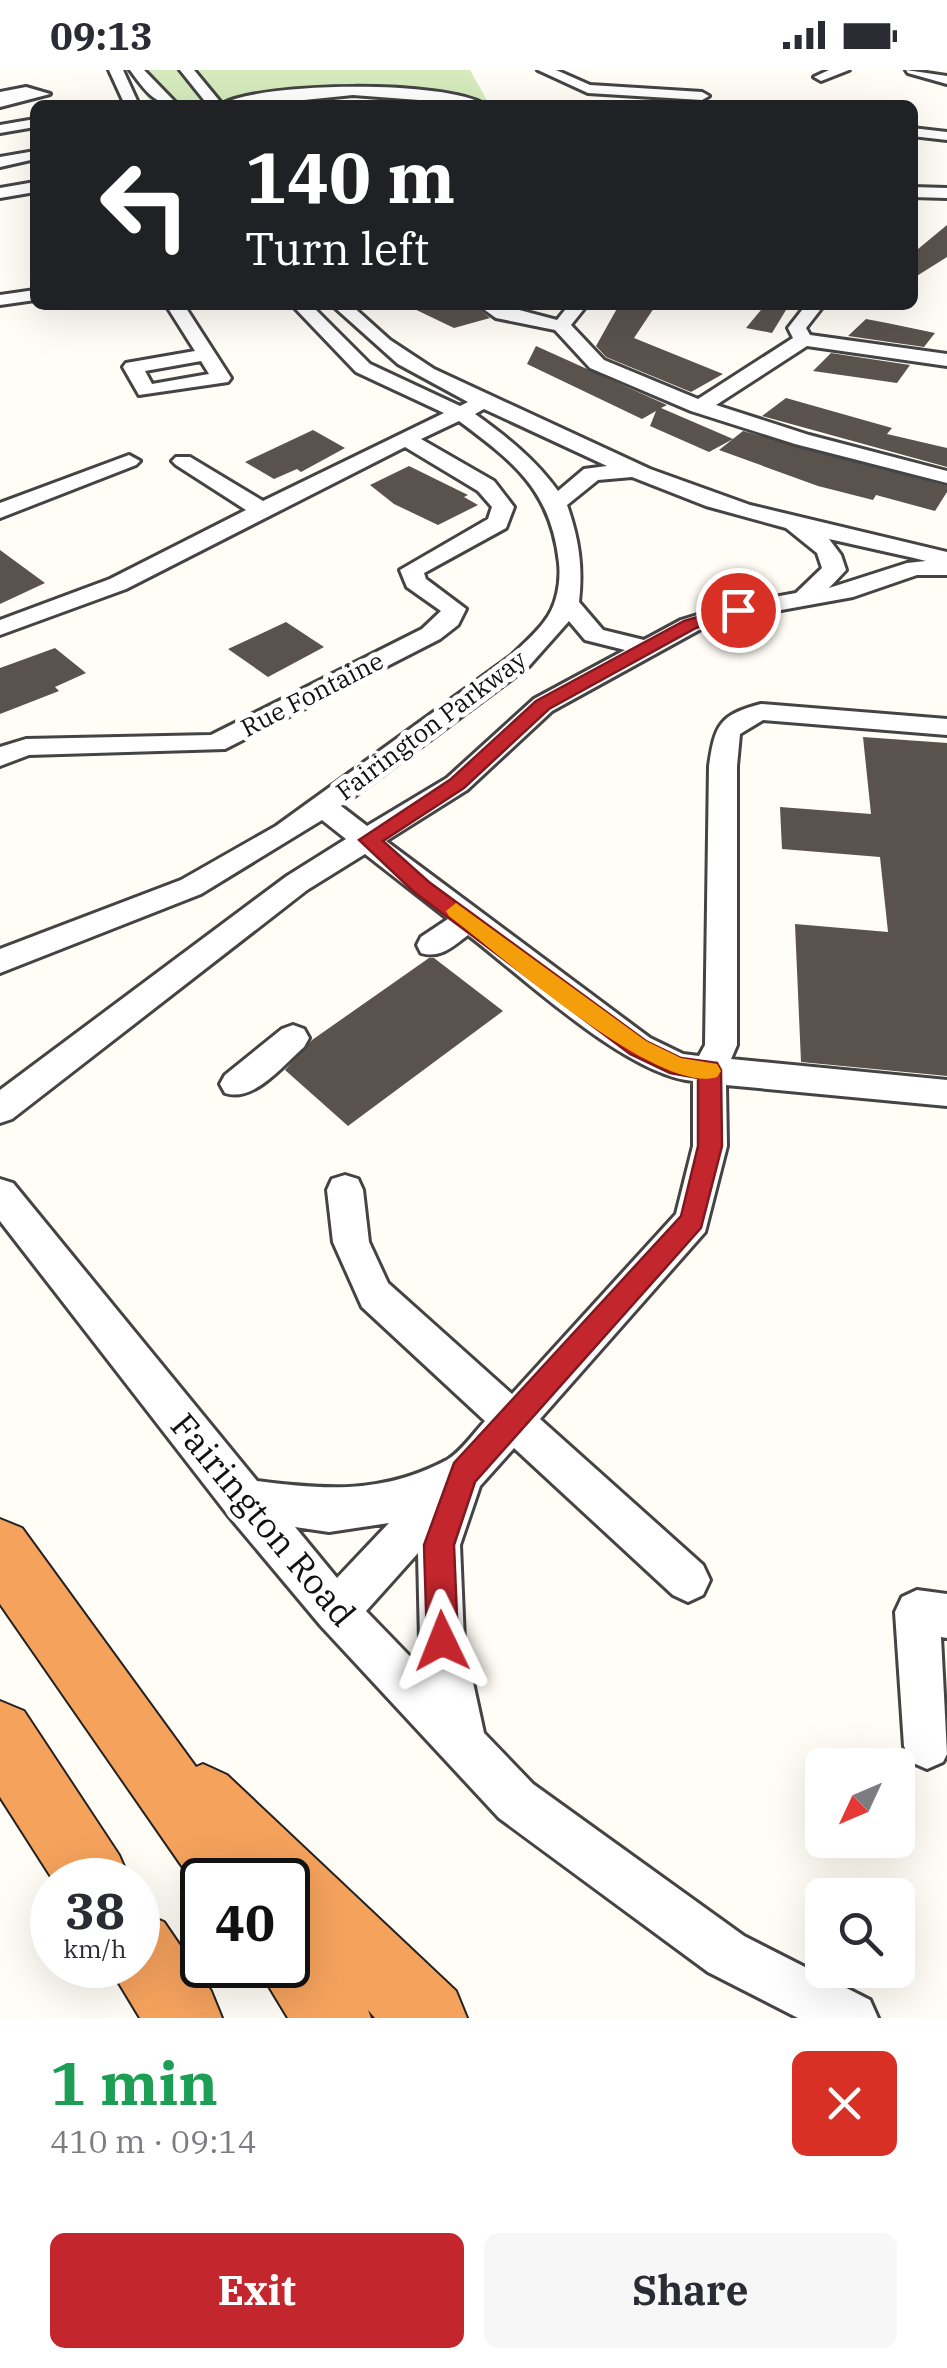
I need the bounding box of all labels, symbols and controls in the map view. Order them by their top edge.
text: 09:13 [50,11,153,60]
text: 140 m [245,131,455,222]
icon: left [80,140,210,270]
text: Turn left [245,219,429,277]
pin [696,568,781,653]
icon: arrive [711,583,766,638]
street label: Fairington Parkway [329,642,533,807]
street label: Rue Fontaine [235,643,389,744]
street label: Fairington Road [161,1403,366,1636]
position arrow [390,1589,494,1693]
north arrow [805,1748,915,1858]
map controls [805,1748,915,1988]
speed limit sign: 40 [180,1858,310,1988]
text: 38 [65,1878,125,1943]
button: search [805,1878,915,1988]
text: km/h [63,1932,127,1965]
text: 1 min [50,2043,218,2122]
button: close [792,2051,897,2156]
text: 410 m · 09:14 [50,2120,257,2162]
button: Exit [50,2233,464,2348]
button: Share [484,2233,897,2348]

